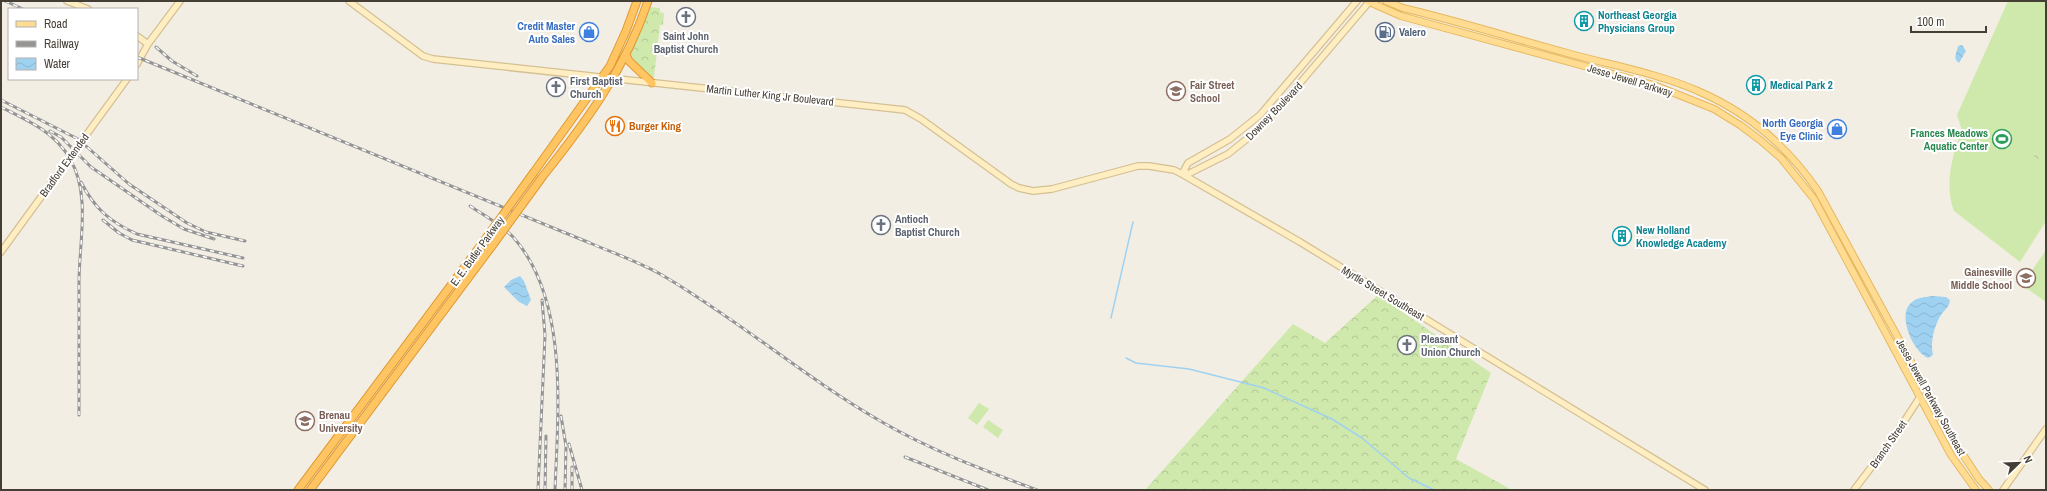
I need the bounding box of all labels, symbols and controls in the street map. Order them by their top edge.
church icon: Saint John Baptist Church [675,6,697,28]
legend [8,8,138,80]
place label: Northeast Georgia Physicians Group [1598,8,1677,35]
scale bar [1911,8,1986,34]
building icon: Northeast Georgia Physicians Group [1573,10,1595,32]
text: 100 m [1917,14,1944,30]
text: Road [44,16,68,32]
place label: Credit Master Auto Sales [517,19,575,46]
shop icon: Credit Master Auto Sales [578,21,600,43]
fuel station icon: Valero [1374,21,1396,43]
place label: Valero [1399,25,1427,39]
place label: Saint John Baptist Church [654,29,718,56]
text: Railway [44,36,79,52]
text: Water [44,56,71,72]
street label: Jesse Jewell Parkway [1586,60,1675,100]
place label: First Baptist Church [570,74,623,101]
building icon: Medical Park 2 [1745,74,1767,96]
church icon: First Baptist Church [545,76,567,98]
place label: Fair Street School [1190,78,1234,105]
place label: Medical Park 2 [1770,78,1833,92]
street label: Downey Boulevard [1243,79,1305,143]
school or university icon: Fair Street School [1165,80,1187,102]
street label: Martin Luther King Jr Boulevard [706,81,834,109]
restaurant icon: Burger King [604,115,626,137]
place label: North Georgia Eye Clinic [1762,116,1823,143]
shop icon: North Georgia Eye Clinic [1826,118,1848,140]
place label: Burger King [629,119,682,133]
place label: Frances Meadows Aquatic Center [1910,126,1988,153]
sports icon: Frances Meadows Aquatic Center [1991,128,2013,150]
street label: Bradford Extended [36,130,92,200]
place label: Antioch Baptist Church [895,212,960,239]
street label: E. E. Butler Parkway [447,213,507,289]
church icon: Antioch Baptist Church [870,214,892,236]
place label: New Holland Knowledge Academy [1636,223,1726,250]
building icon: New Holland Knowledge Academy [1611,225,1633,247]
street label: Myrtle Street Southeast [1339,263,1427,324]
place label: Gainesville Middle School [1951,265,2012,292]
school or university icon: Gainesville Middle School [2015,267,2037,289]
place label: Pleasant Union Church [1421,332,1481,359]
church icon: Pleasant Union Church [1396,334,1418,356]
street label: Jesse Jewell Parkway Southeast [1893,336,1969,458]
place label: Brenau University [319,408,363,435]
school or university icon: Brenau University [294,410,316,432]
street label: Branch Street [1866,417,1910,471]
north arrow [1999,443,2039,483]
text: N [2020,453,2036,465]

